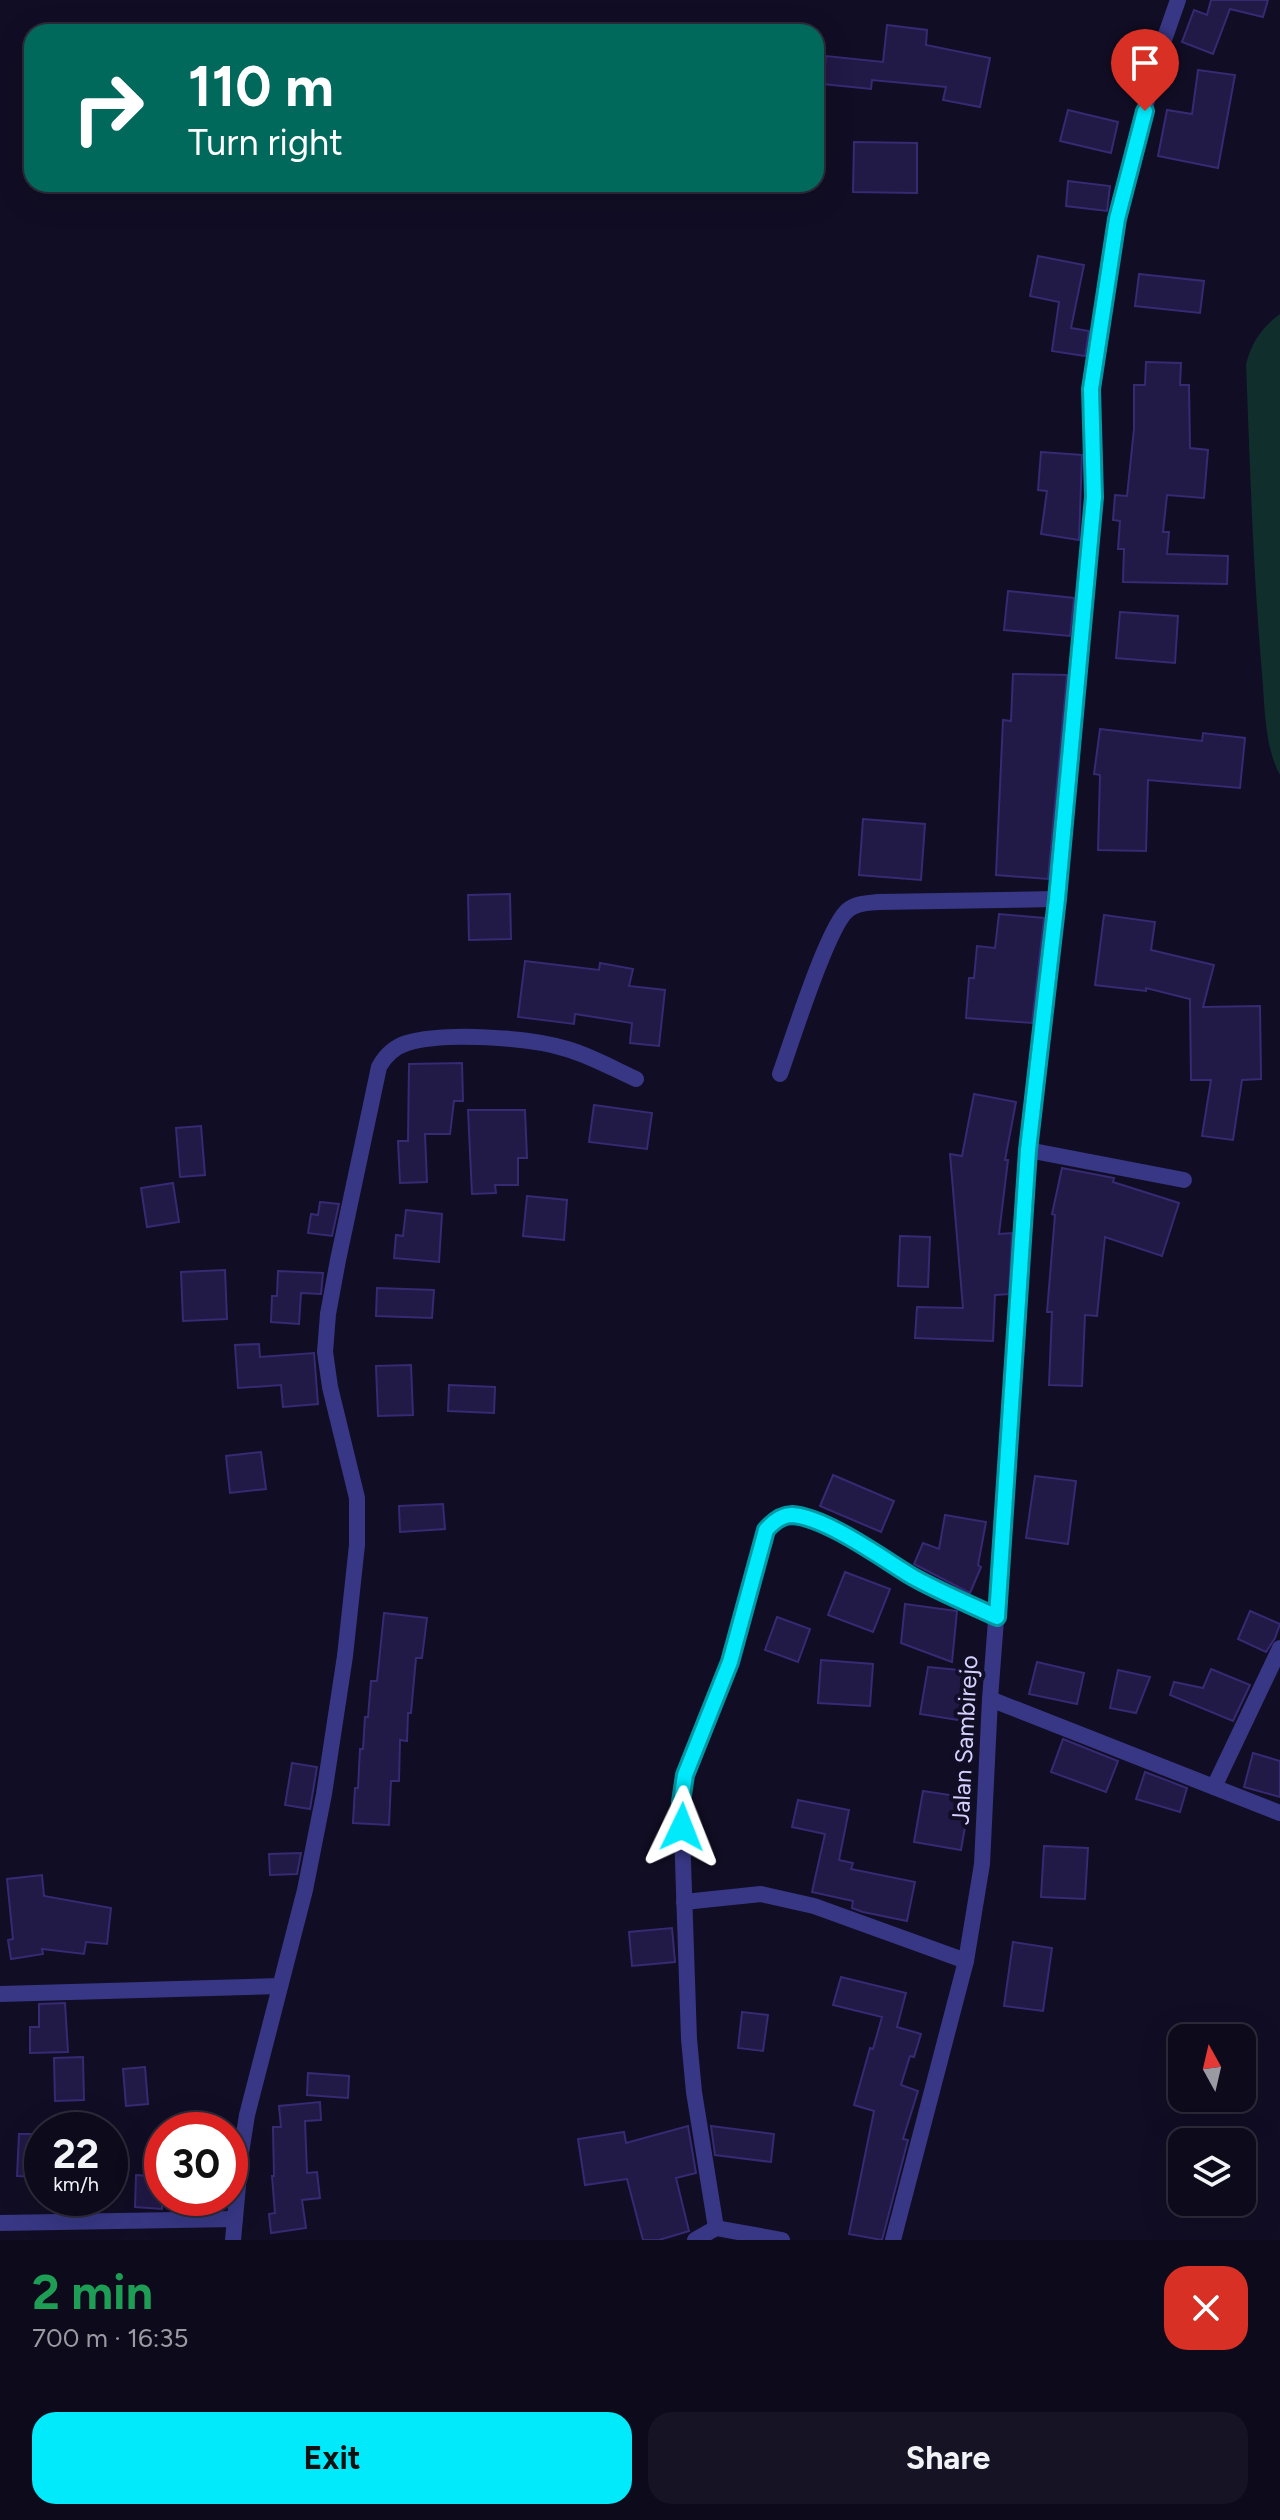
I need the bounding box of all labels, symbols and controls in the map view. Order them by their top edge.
pin [1111,29,1179,111]
icon: arrive [1123,41,1167,85]
text: 110 m [188,53,334,120]
icon: right [56,56,160,160]
text: Turn right [188,121,343,164]
street label: Jalan Sambirejo [946,1654,983,1826]
position arrow [640,1785,724,1869]
north arrow [1168,2024,1256,2112]
map controls [1168,2024,1256,2216]
speed limit sign: 30 [144,2112,248,2216]
button: layers [1168,2128,1256,2216]
text: 22 [53,2130,99,2178]
text: km/h [53,2172,99,2196]
text: 2 min [32,2263,153,2321]
button: close [1164,2266,1248,2350]
text: 700 m · 16:35 [32,2322,188,2354]
button: Exit [32,2412,632,2504]
button: Share [648,2412,1248,2504]

